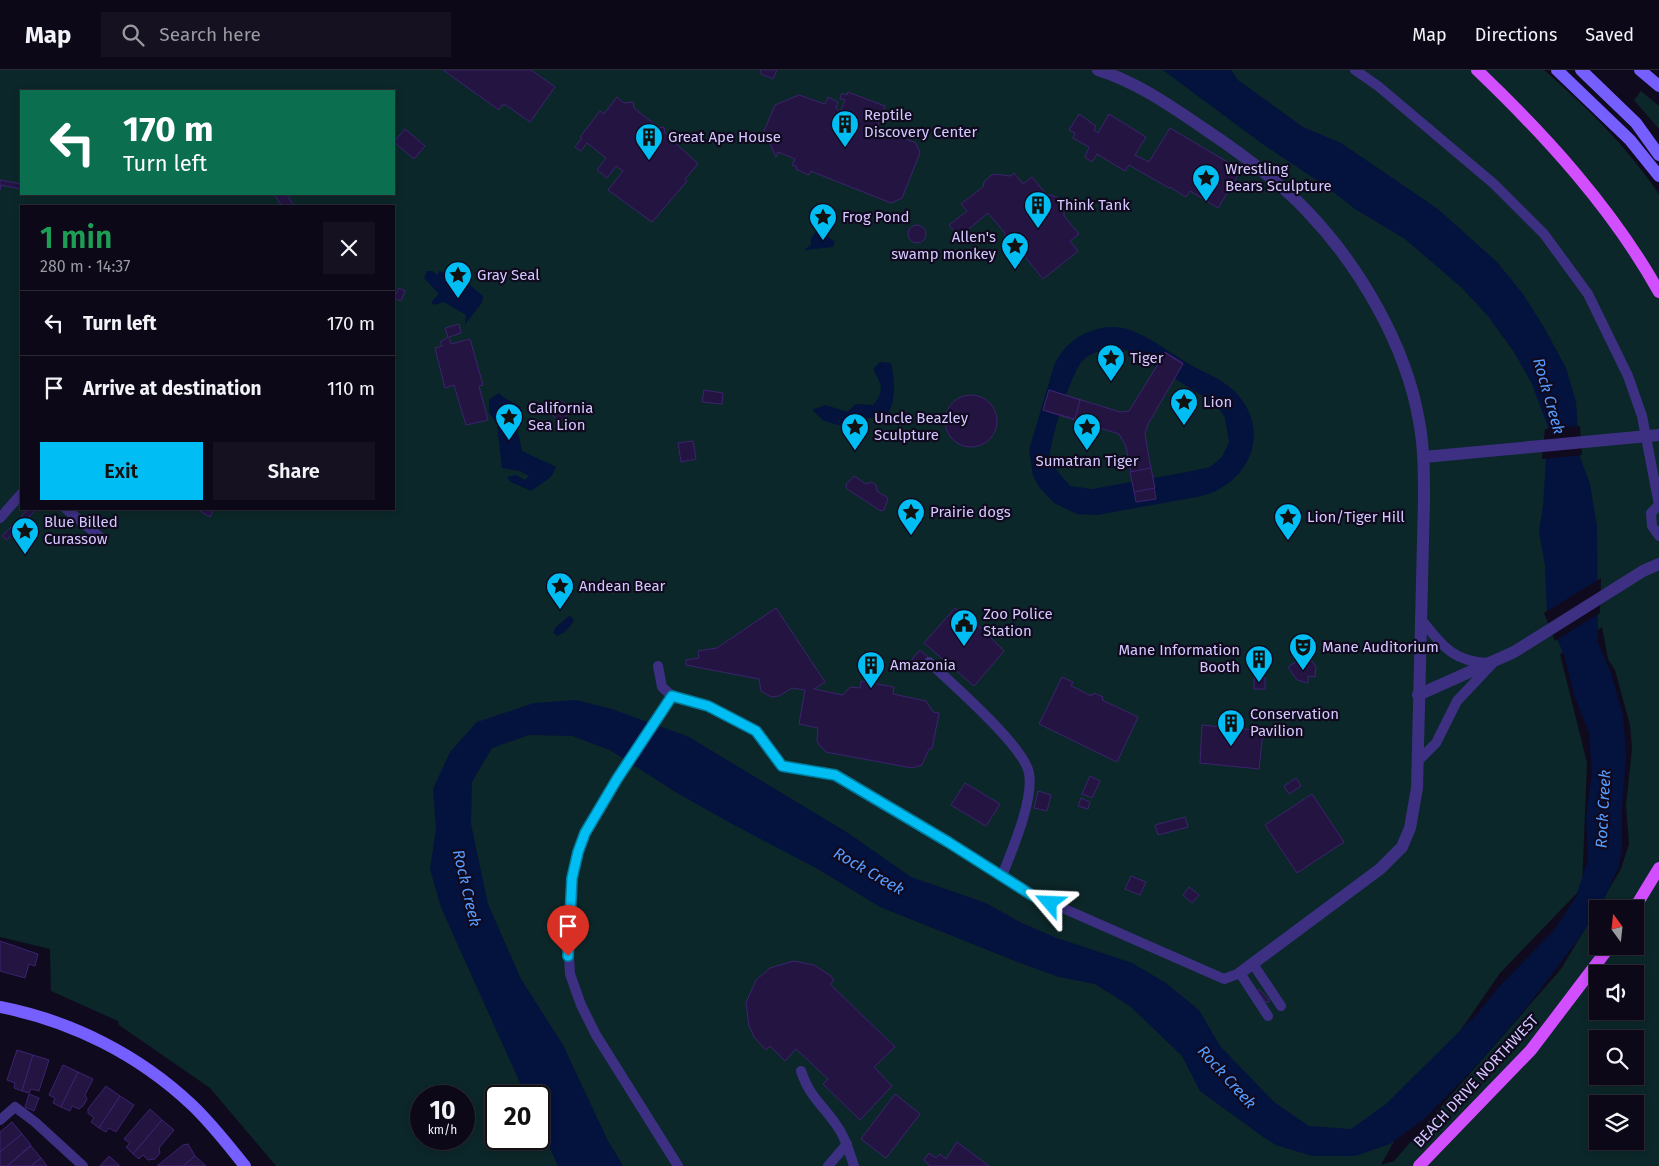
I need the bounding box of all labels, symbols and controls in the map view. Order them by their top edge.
search box [101,12,451,57]
text: Map [25,21,71,49]
icon: search [119,21,147,49]
text: Search here [159,23,261,46]
text: Map [1412,24,1447,46]
text: Directions [1475,24,1557,46]
text: Saved [1585,24,1634,46]
place label: Reptile Discovery Center [864,106,978,141]
text: 170 m [123,108,214,150]
building icon: Reptile Discovery Center [830,109,860,148]
icon: left [40,110,105,175]
building icon: Great Ape House [634,122,664,161]
place label: Great Ape House [668,128,781,146]
text: Turn left [123,150,207,177]
place label: Wrestling Bears Sculpture [1225,160,1332,195]
place icon: Wrestling Bears Sculpture [1191,163,1221,202]
building icon: Think Tank [1023,190,1053,229]
place label: Think Tank [1057,196,1130,214]
place icon: Frog Pond [808,202,838,241]
place label: Frog Pond [842,208,910,226]
text: 1 min [40,220,112,256]
button: close [323,222,375,274]
place label: Allen's swamp monkey [891,228,997,263]
place icon: Allen's swamp monkey [1000,231,1030,270]
text: 280 m · 14:37 [40,257,130,276]
place icon: Gray Seal [443,260,473,299]
place label: Gray Seal [477,266,540,284]
icon: left [40,309,68,337]
text: Turn left [83,312,157,335]
text: 170 m [327,312,375,335]
place icon: Tiger [1096,343,1126,382]
place label: Tiger [1130,349,1164,367]
water label: Rock Creek [1529,356,1569,437]
icon: arrive [40,374,68,402]
text: Arrive at destination [83,377,262,400]
text: 110 m [327,377,375,400]
place icon: Lion [1169,387,1199,426]
place label: Lion [1203,393,1232,411]
place label: California Sea Lion [528,399,594,434]
place icon: California Sea Lion [494,402,524,441]
place label: Uncle Beazley Sculpture [874,409,969,444]
place icon: Uncle Beazley Sculpture [840,412,870,451]
place icon: Sumatran Tiger [1072,412,1102,451]
button: Exit [40,442,203,500]
button: Share [213,442,375,500]
place label: Sumatran Tiger [1035,452,1139,470]
place icon: Prairie dogs [896,497,926,536]
place icon: Lion/Tiger Hill [1273,502,1303,541]
place label: Prairie dogs [930,503,1011,521]
place label: Lion/Tiger Hill [1307,508,1405,526]
place label: Blue Billed Curassow [44,513,118,548]
place icon: Blue Billed Curassow [10,516,40,555]
place icon: Andean Bear [545,571,575,610]
place label: Andean Bear [579,577,666,595]
place label: Zoo Police Station [983,605,1053,640]
public building icon: Zoo Police Station [949,608,979,647]
theatre icon: Mane Auditorium [1288,632,1318,671]
place label: Mane Auditorium [1322,638,1439,656]
place label: Mane Information Booth [1118,641,1240,676]
building icon: Mane Information Booth [1244,644,1274,683]
building icon: Amazonia [856,650,886,689]
place label: Amazonia [890,656,956,674]
place label: Conservation Pavilion [1250,705,1339,740]
building icon: Conservation Pavilion [1216,708,1246,747]
water label: Rock Creek [1591,769,1615,849]
water label: Rock Creek [830,843,908,899]
water label: Rock Creek [449,848,485,929]
position arrow [1023,876,1075,928]
north arrow [1589,900,1644,955]
map controls [1589,900,1644,1150]
pin [547,905,589,956]
icon: arrive [554,912,582,940]
button: sound [1589,965,1644,1020]
street label: BEACH DRIVE NORTHWEST [1410,1011,1542,1151]
button: search [1589,1030,1644,1085]
water label: Rock Creek [1194,1041,1260,1113]
speed limit sign: 20 [485,1085,550,1150]
button: layers [1589,1095,1644,1150]
text: 10 [429,1096,456,1126]
text: km/h [428,1123,457,1137]

